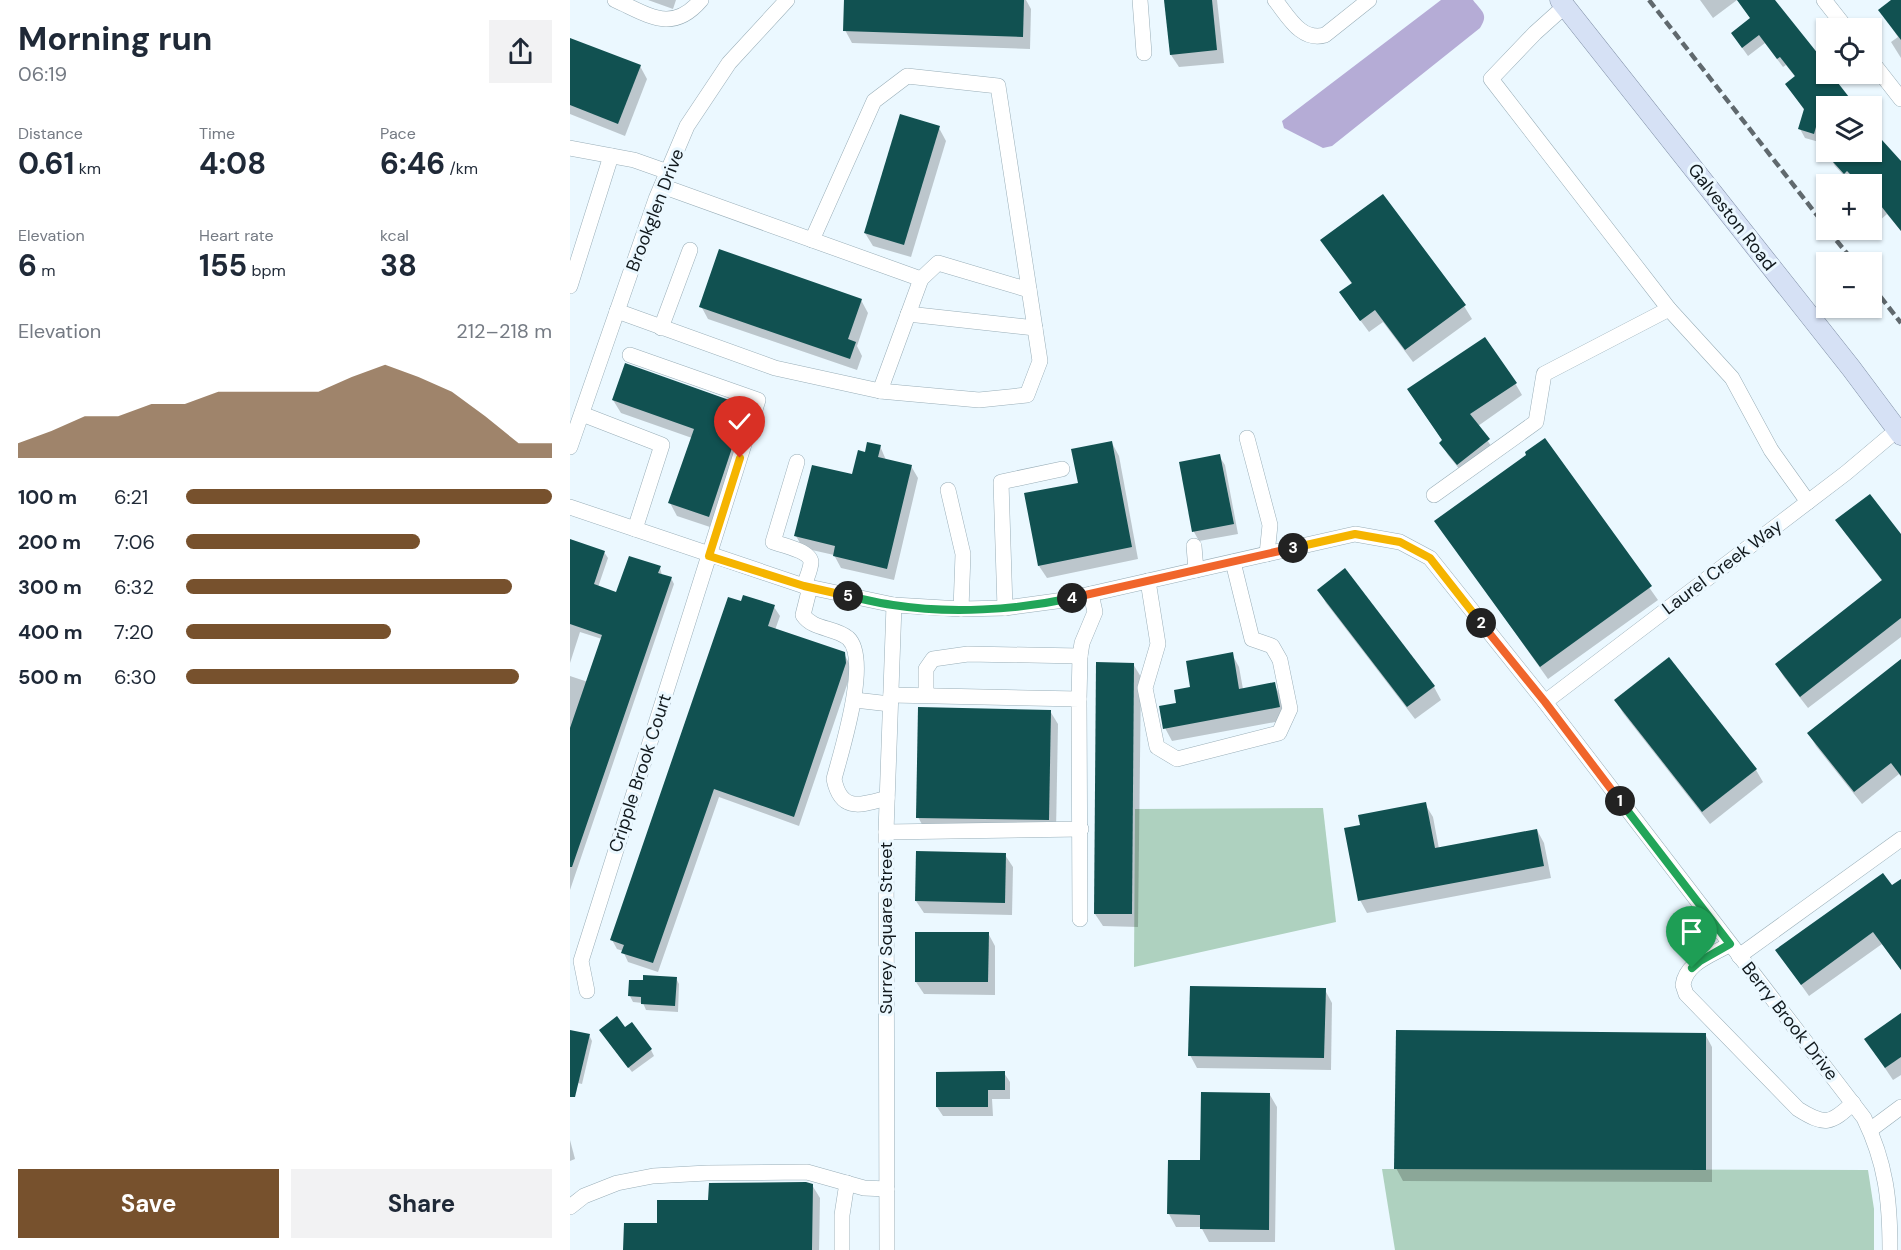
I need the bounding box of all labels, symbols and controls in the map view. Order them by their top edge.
text: Morning run [18,17,212,60]
map controls [1816,18,1882,318]
button: locate [1816,18,1882,84]
button: share [489,20,552,83]
text: 06:19 [18,61,67,87]
button: layers [1816,96,1882,162]
text: Distance [18,123,83,144]
text: Time [199,123,235,144]
text: Pace [380,123,416,144]
text: 0.61 [18,144,75,183]
text: 4:08 [199,144,266,183]
text: 6:46 [380,144,445,183]
street label: Brookglen Drive [621,145,689,275]
text: km [75,158,101,179]
text: /km [445,158,478,179]
street label: Galveston Road [1683,158,1781,276]
button: + [1816,174,1882,240]
text: Elevation [18,225,85,246]
text: Heart rate [199,225,274,246]
text: kcal [380,225,409,246]
text: 6 [18,246,37,285]
text: 155 [199,246,247,285]
text: 38 [380,246,417,285]
button: − [1816,252,1882,318]
text: m [37,260,56,281]
text: bpm [247,260,286,281]
text: Elevation [18,318,101,344]
text: 212–218 m [456,318,552,344]
pin [714,396,765,458]
icon: check [723,405,756,438]
text: 100 m [18,484,77,510]
text: 6:21 [114,484,148,510]
street label: Laurel Creek Way [1657,514,1787,620]
text: 200 m [18,529,81,555]
text: 7:06 [114,529,155,555]
pin: 3 [1278,533,1308,563]
text: 3 [1288,537,1298,558]
text: 300 m [18,574,82,600]
text: 6:32 [114,574,154,600]
pin: 5 [833,581,863,611]
pin: 4 [1057,583,1087,613]
text: 5 [843,585,853,606]
text: 4 [1067,587,1077,608]
pin: 2 [1466,608,1496,638]
text: 2 [1476,612,1486,633]
text: 400 m [18,619,83,645]
text: 7:20 [114,619,154,645]
text: 500 m [18,664,82,690]
text: 6:30 [114,664,156,690]
street label: Cripple Brook Court [603,691,677,855]
pin: 1 [1605,786,1635,816]
text: 1 [1617,790,1623,811]
street label: Surrey Square Street [874,842,898,1014]
pin [1666,906,1717,968]
icon: arrive [1675,915,1708,948]
street label: Berry Brook Drive [1736,957,1844,1085]
button: Save [18,1169,279,1238]
button: Share [291,1169,552,1238]

